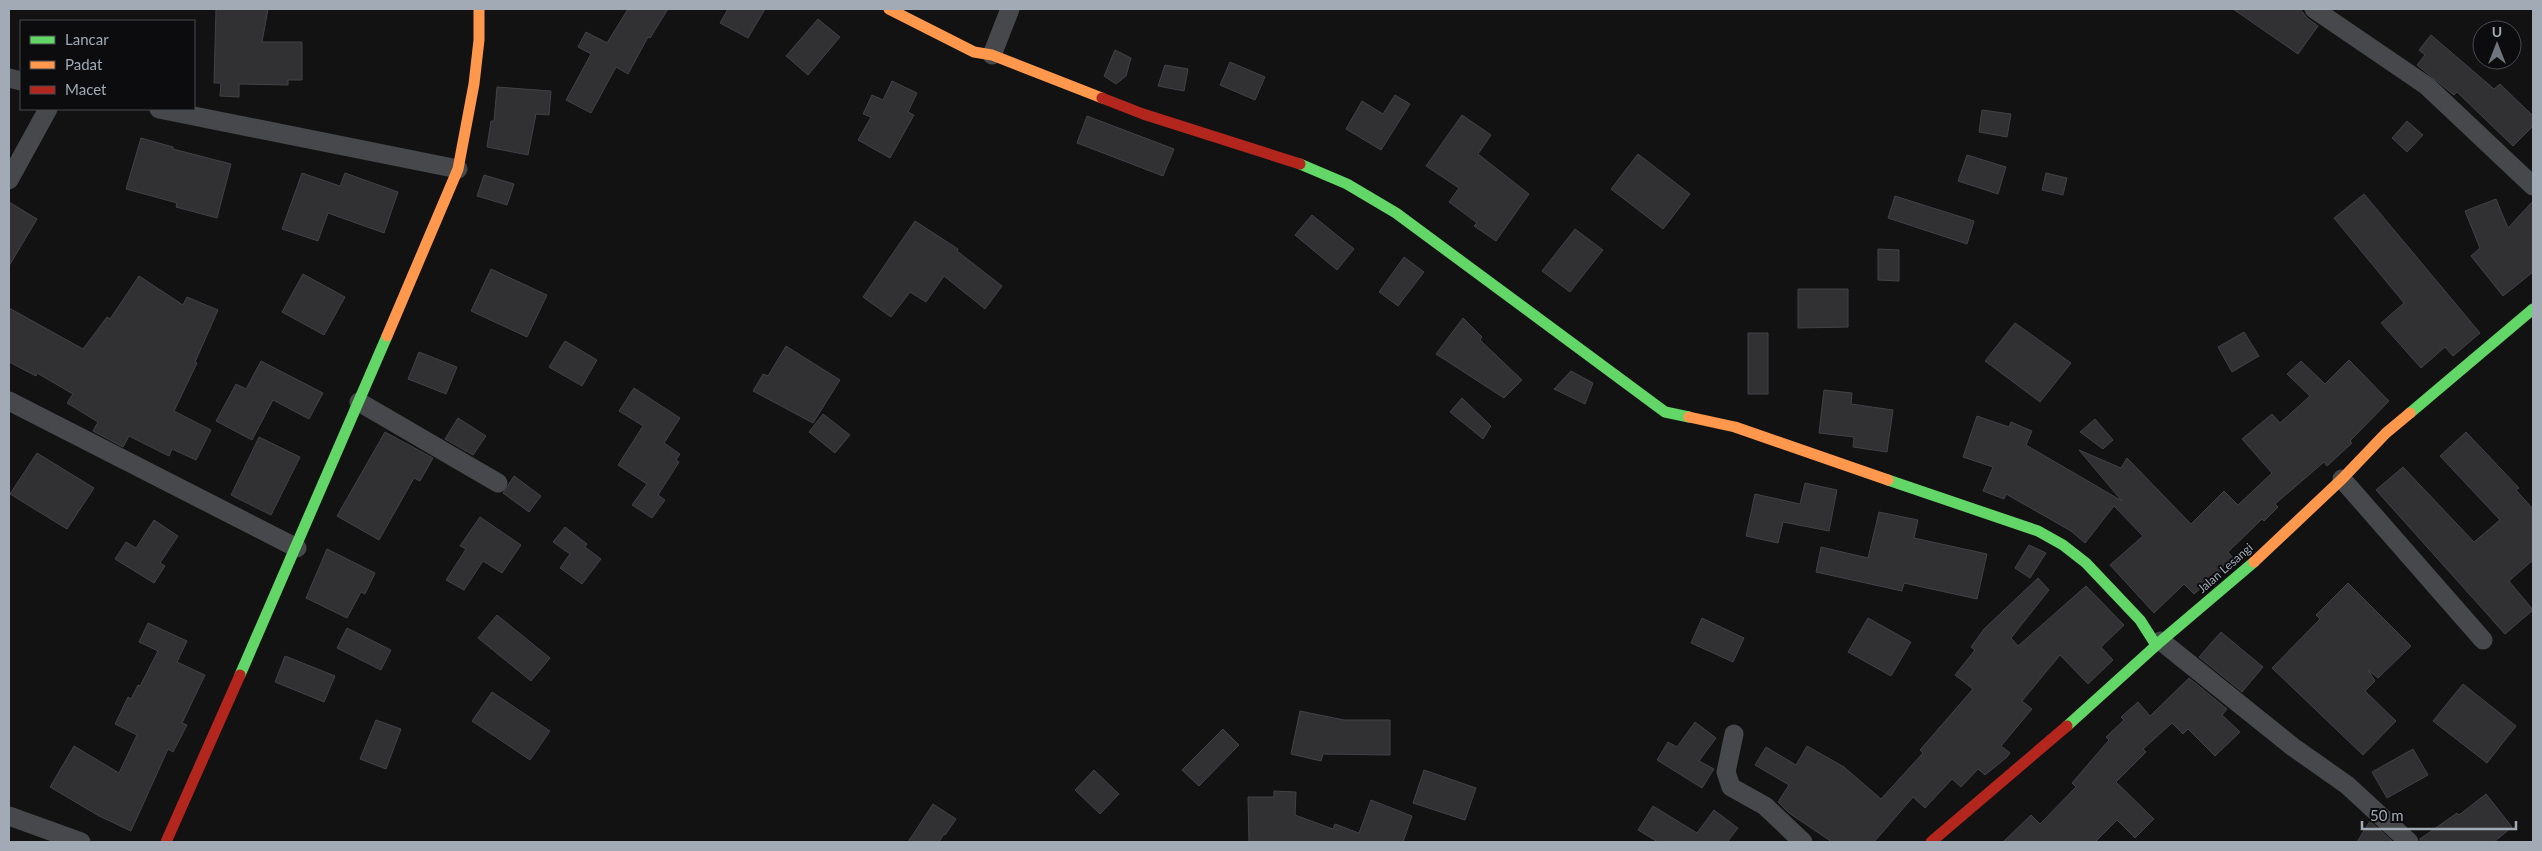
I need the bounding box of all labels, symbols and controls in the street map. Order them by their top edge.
legend [20,20,195,110]
north arrow [2472,20,2522,70]
text: U [2492,23,2502,40]
text: Lancar [65,30,109,48]
text: Padat [65,55,103,73]
text: Macet [65,80,107,98]
street label: Jalan Lesangi [2194,540,2256,596]
scale bar [2362,798,2516,830]
text: 50 m [2370,806,2404,824]

